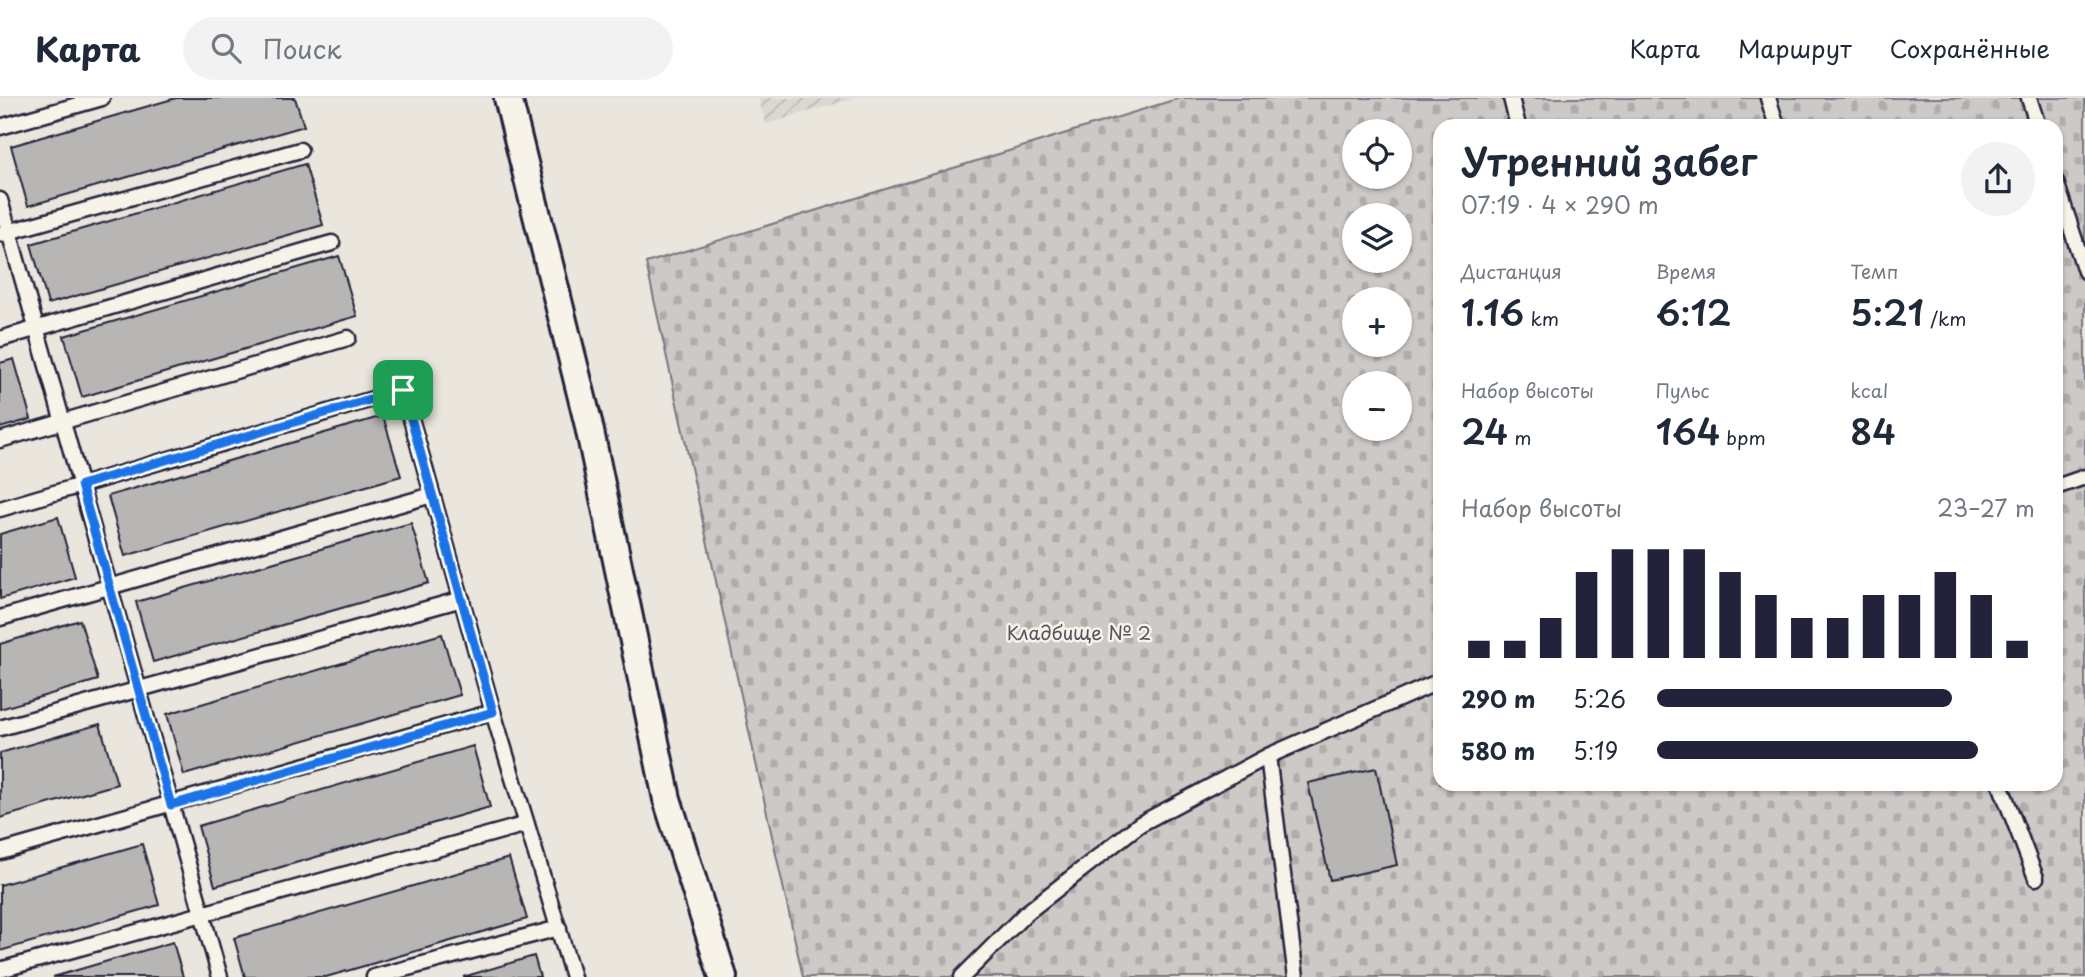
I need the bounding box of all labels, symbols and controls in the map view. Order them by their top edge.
search box [183,17,673,80]
text: Карта [35,23,141,73]
icon: search [207,29,245,67]
text: Поиск [263,29,342,68]
text: Карта [1629,30,1700,66]
text: Маршрут [1738,30,1852,66]
text: Сохранённые [1890,30,2050,66]
map controls [1342,119,1412,441]
button: locate [1342,119,1412,189]
text: Утренний забег [1461,132,1757,189]
button: share [1961,142,2035,216]
text: 07:19 · 4 × 290 m [1461,187,1659,222]
button: layers [1342,203,1412,273]
text: Дистанция [1461,257,1562,285]
text: Время [1656,257,1716,285]
text: Темп [1850,257,1898,285]
text: 1.16 [1461,285,1524,338]
text: 6:12 [1656,285,1731,338]
text: 5:21 [1850,285,1924,338]
button: + [1342,287,1412,357]
text: km [1524,304,1559,332]
text: /km [1924,304,1967,332]
pin [373,360,433,420]
icon: arrive [384,371,422,409]
button: − [1342,371,1412,441]
text: Набор высоты [1461,376,1594,404]
text: Пульс [1656,376,1709,404]
text: kcal [1850,376,1888,404]
text: 24 [1461,404,1508,457]
text: 164 [1656,404,1720,457]
text: 84 [1850,404,1896,457]
text: m [1508,423,1532,451]
text: bpm [1720,423,1766,451]
text: Набор высоты [1461,490,1622,525]
text: 23–27 m [1937,490,2035,525]
park label: Кладбище № 2 [1007,618,1151,646]
text: 290 m [1461,681,1536,716]
text: 5:26 [1573,681,1626,716]
text: 580 m [1461,733,1535,768]
text: 5:19 [1573,733,1618,768]

